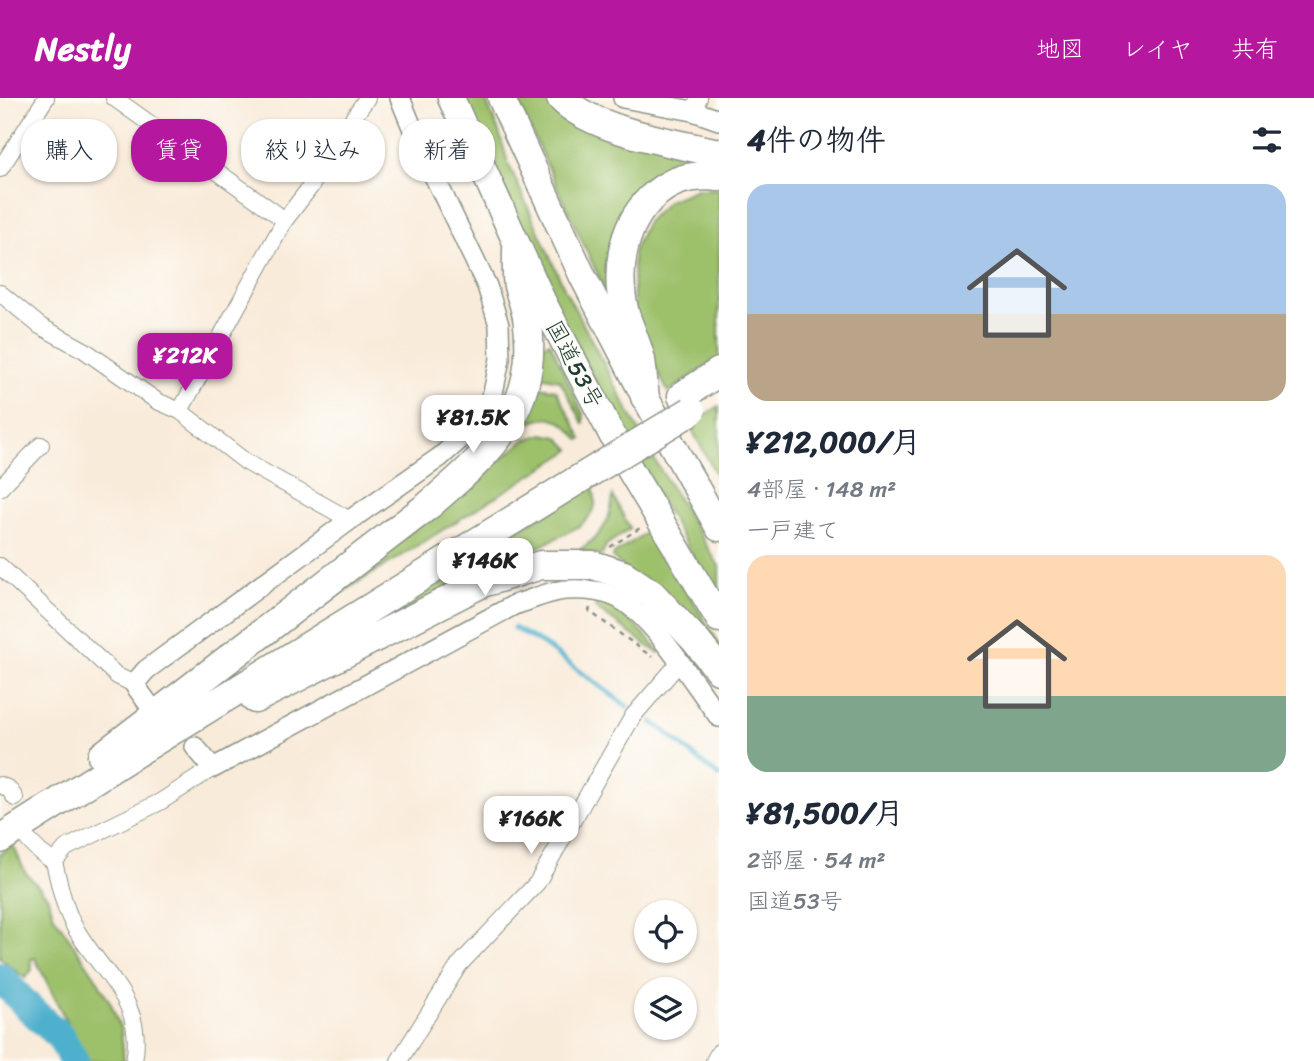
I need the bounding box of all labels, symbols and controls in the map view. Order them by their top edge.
text: Nestly [35,20,131,78]
text: 地図 [1036,28,1084,70]
text: レイヤ [1122,28,1193,70]
text: 共有 [1231,28,1279,70]
text: 4件の物件 [747,113,886,167]
chip: 購入 [21,119,117,182]
chip: 賃貸 [131,119,227,182]
chip: 絞り込み [241,119,385,182]
chip: 新着 [399,119,495,182]
icon: filters [1248,121,1286,159]
icon: home [954,230,1080,356]
street label: 国道53号 [534,312,615,416]
pin: ¥212K [136,334,234,393]
text: ¥212K [153,335,217,376]
pin: ¥81.5K [416,396,530,455]
text: ¥81.5K [437,397,509,438]
text: ¥212,000/月 [747,415,921,469]
text: 4部屋 · 148 m² [747,469,896,510]
text: 一戸建て [747,510,839,551]
pin: ¥146K [436,538,534,598]
text: ¥146K [453,540,517,581]
icon: home [954,601,1080,727]
text: ¥81,500/月 [747,786,904,840]
pin: ¥166K [482,796,580,856]
text: ¥166K [500,798,562,839]
text: 2部屋 · 54 m² [747,840,886,881]
text: 国道53号 [747,881,843,922]
map controls [634,900,697,1040]
button: locate [634,900,697,963]
button: layers [634,977,697,1040]

